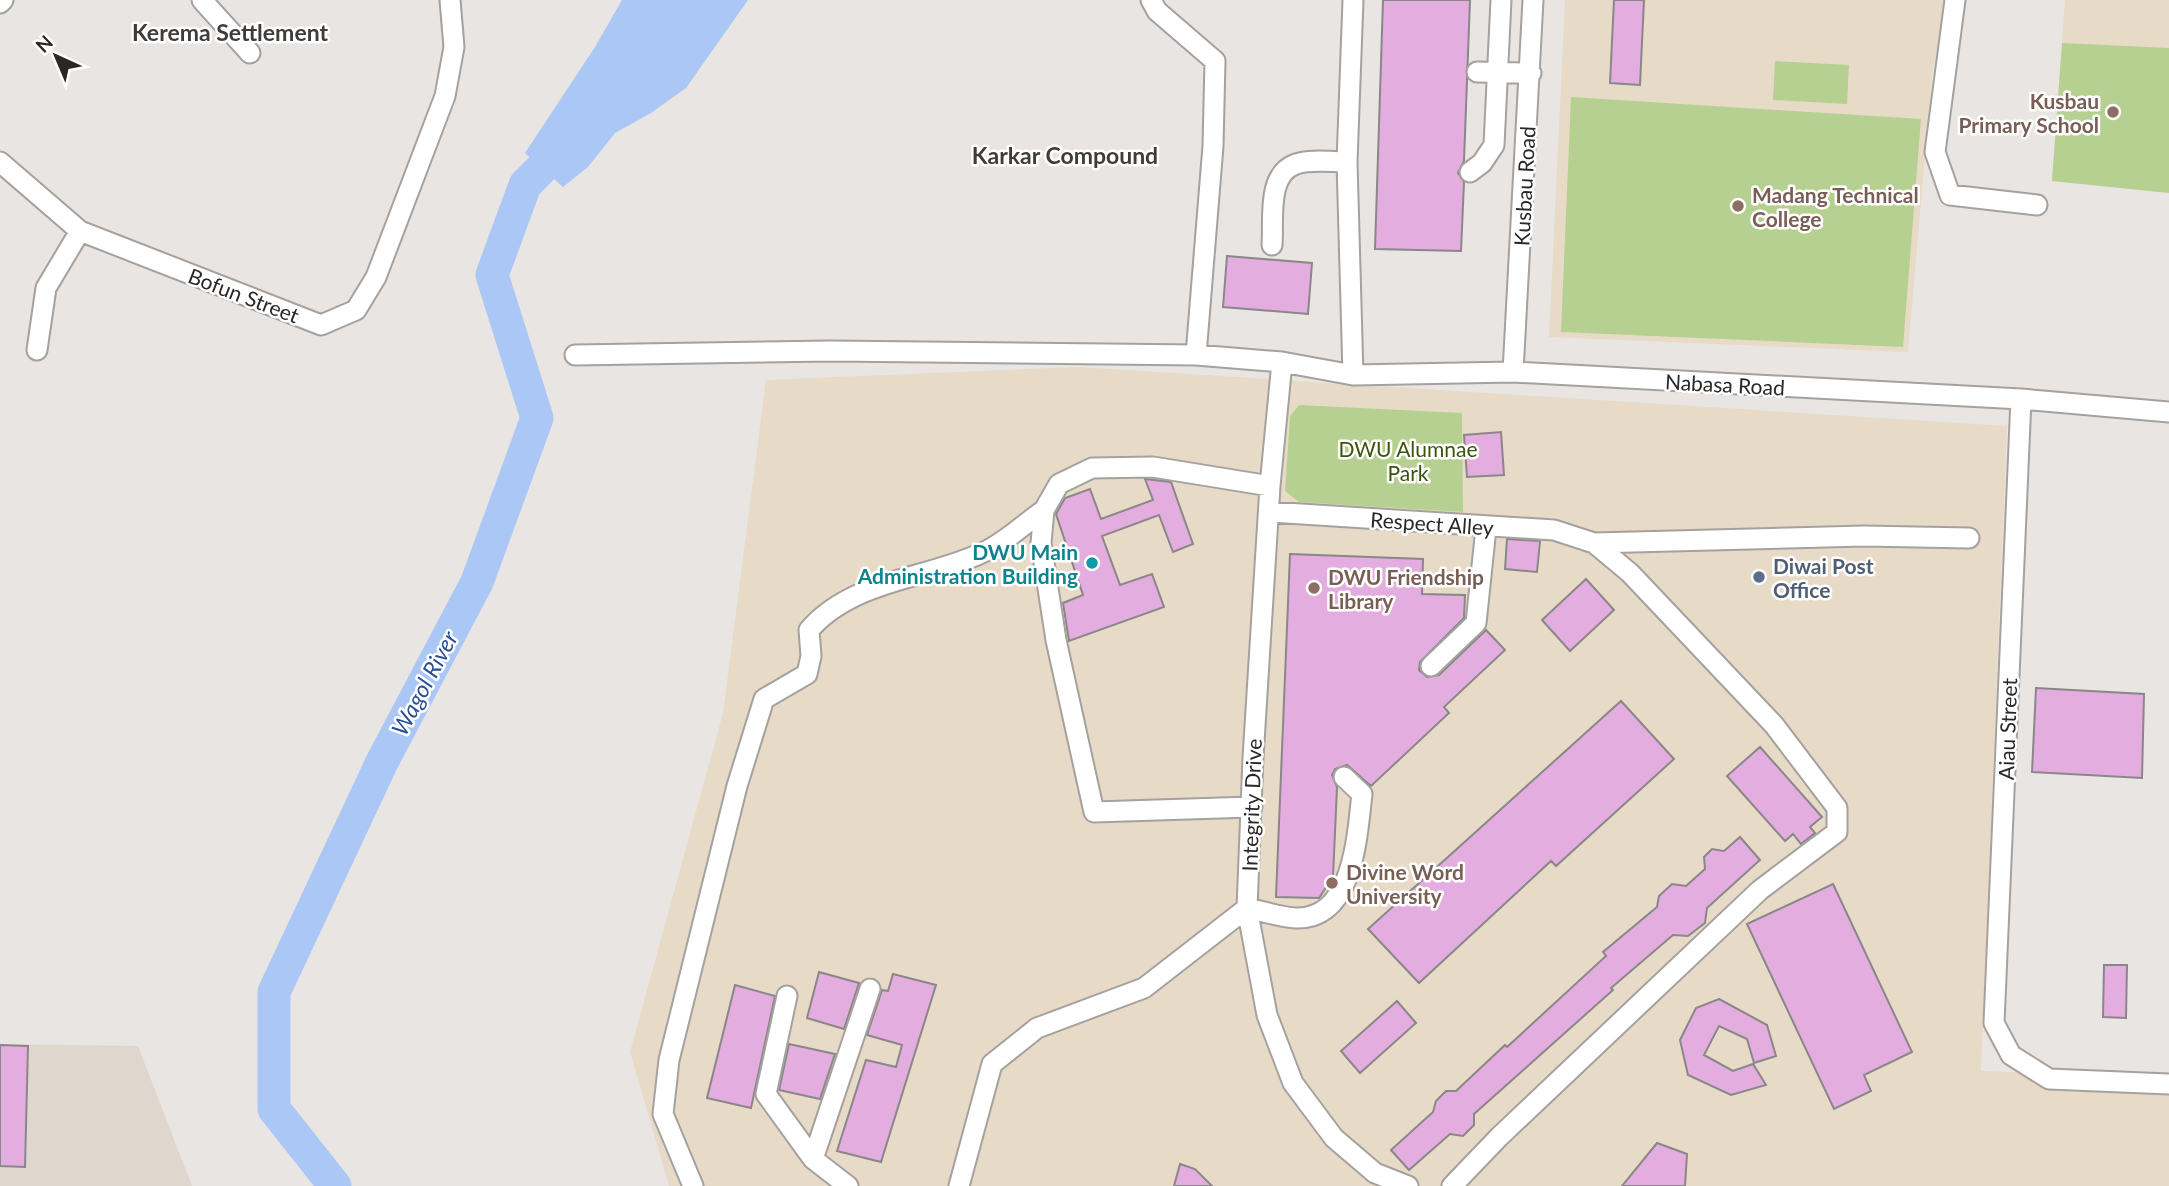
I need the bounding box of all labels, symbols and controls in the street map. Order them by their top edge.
district label: Kerema Settlement [132,18,328,46]
north arrow [21,21,91,91]
text: N [31,30,57,57]
place label: Kusbau Primary School [1958,88,2099,137]
marker: Kusbau Primary School [2105,104,2121,120]
street label: Kusbau Road [1508,125,1540,247]
district label: Karkar Compound [972,141,1158,169]
place label: Madang Technical College [1752,182,1919,231]
marker: Madang Technical College [1730,198,1746,214]
street label: Bofun Street [185,262,303,328]
street label: Nabasa Road [1665,368,1785,400]
park label: DWU Alumnae Park [1339,436,1477,485]
street label: Respect Alley [1370,506,1495,540]
place label: DWU Main Administration Building [857,539,1078,588]
place label: Diwai Post Office [1773,553,1874,602]
marker: DWU Main Administration Building [1084,555,1100,571]
place label: DWU Friendship Library [1328,564,1484,613]
marker: Diwai Post Office [1751,569,1767,585]
marker: DWU Friendship Library [1306,580,1322,596]
water label: Wagol River [385,625,464,740]
street label: Aiau Street [1993,677,2021,780]
street label: Integrity Drive [1236,738,1266,872]
place label: Divine Word University [1346,859,1464,908]
marker: Divine Word University [1324,875,1340,891]

